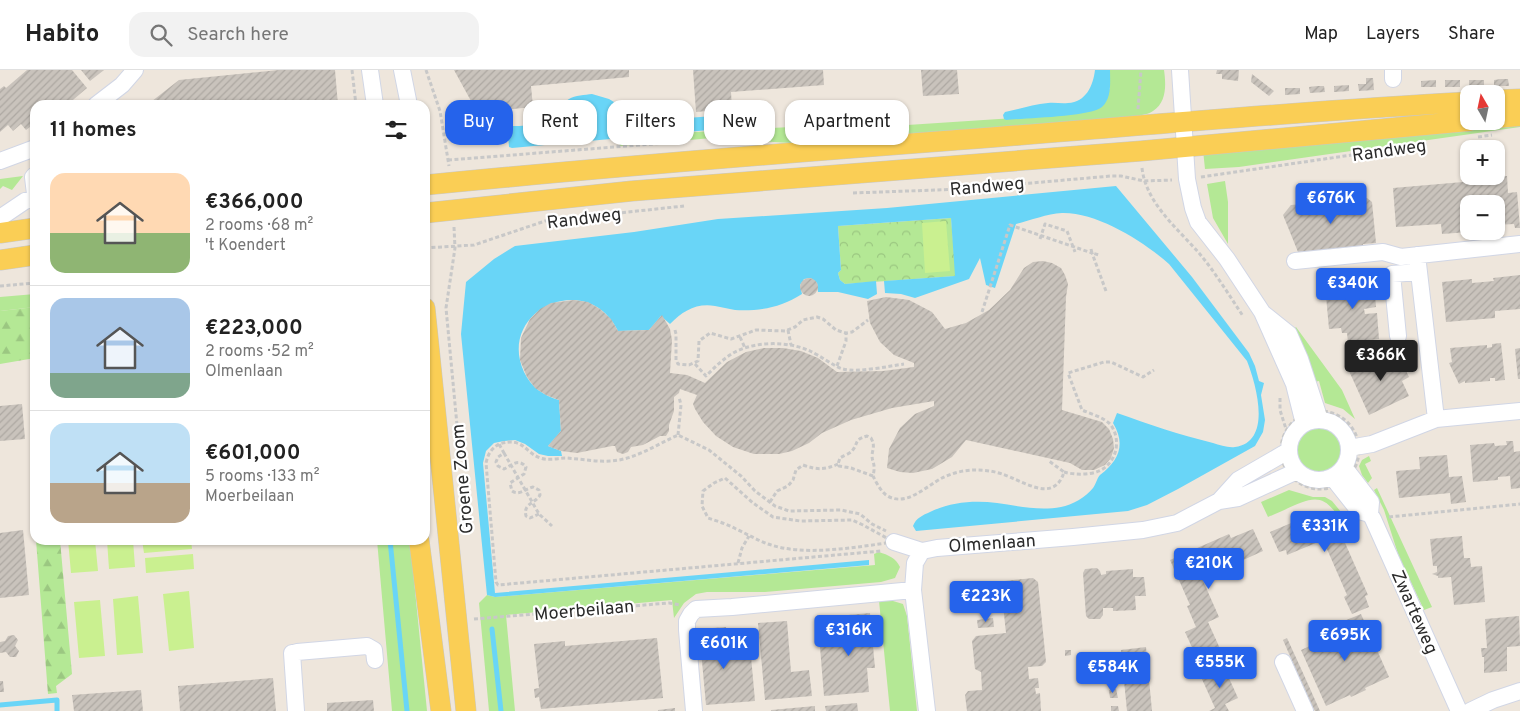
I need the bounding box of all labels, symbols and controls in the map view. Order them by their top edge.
search box [129,12,479,57]
text: Habito [25,20,99,50]
icon: search [147,21,175,49]
text: Search here [187,23,289,47]
text: Map [1304,23,1338,46]
text: Layers [1366,23,1420,46]
text: Share [1448,23,1495,46]
north arrow [1460,85,1505,130]
map controls [1460,85,1505,240]
chip: Buy [445,100,513,145]
chip: Rent [523,100,597,145]
chip: Filters [607,100,694,145]
chip: New [704,100,775,145]
chip: Apartment [785,100,909,145]
icon: filters [382,116,410,144]
text: 11 homes [50,117,137,144]
street label: Randweg [1351,135,1428,168]
button: + [1460,140,1505,185]
street label: Randweg [949,173,1025,202]
pin: €676K [1296,182,1366,225]
text: €366,000 [205,189,304,216]
text: €676K [1307,189,1356,209]
icon: home [90,193,150,253]
button: − [1460,195,1505,240]
street label: Randweg [546,204,623,235]
text: 2 rooms · 68 m² [205,216,313,236]
text: 't Koendert [205,236,286,256]
pin: €340K [1318,268,1388,310]
text: €340K [1327,274,1379,294]
text: €223,000 [205,315,303,342]
icon: home [90,318,150,378]
pin: €366K [1346,340,1416,382]
text: 2 rooms · 52 m² [205,342,314,362]
text: €366K [1356,346,1406,366]
text: Olmenlaan [205,362,283,382]
street label: Groene Zoom [447,423,480,535]
text: €601,000 [205,440,300,467]
icon: home [90,443,150,503]
text: 5 rooms · 133 m² [205,467,319,487]
text: Moerbeilaan [205,487,294,507]
pin: €331K [1290,510,1360,553]
text: €331K [1301,517,1349,537]
street label: Olmenlaan [948,530,1037,559]
pin: €210K [1174,548,1244,590]
text: €210K [1185,554,1233,574]
street label: Zwarteweg [1385,567,1442,658]
pin: €223K [951,580,1021,623]
text: €223K [961,587,1011,607]
street label: Moerbeilaan [533,596,635,627]
pin: €316K [814,614,884,657]
pin: €695K [1310,620,1380,662]
text: €316K [825,621,873,641]
text: €695K [1320,626,1370,646]
pin: €601K [689,628,759,670]
text: €601K [700,634,748,654]
pin: €555K [1185,646,1255,689]
pin: €584K [1078,652,1148,694]
text: €555K [1195,653,1245,673]
text: €584K [1087,658,1139,678]

